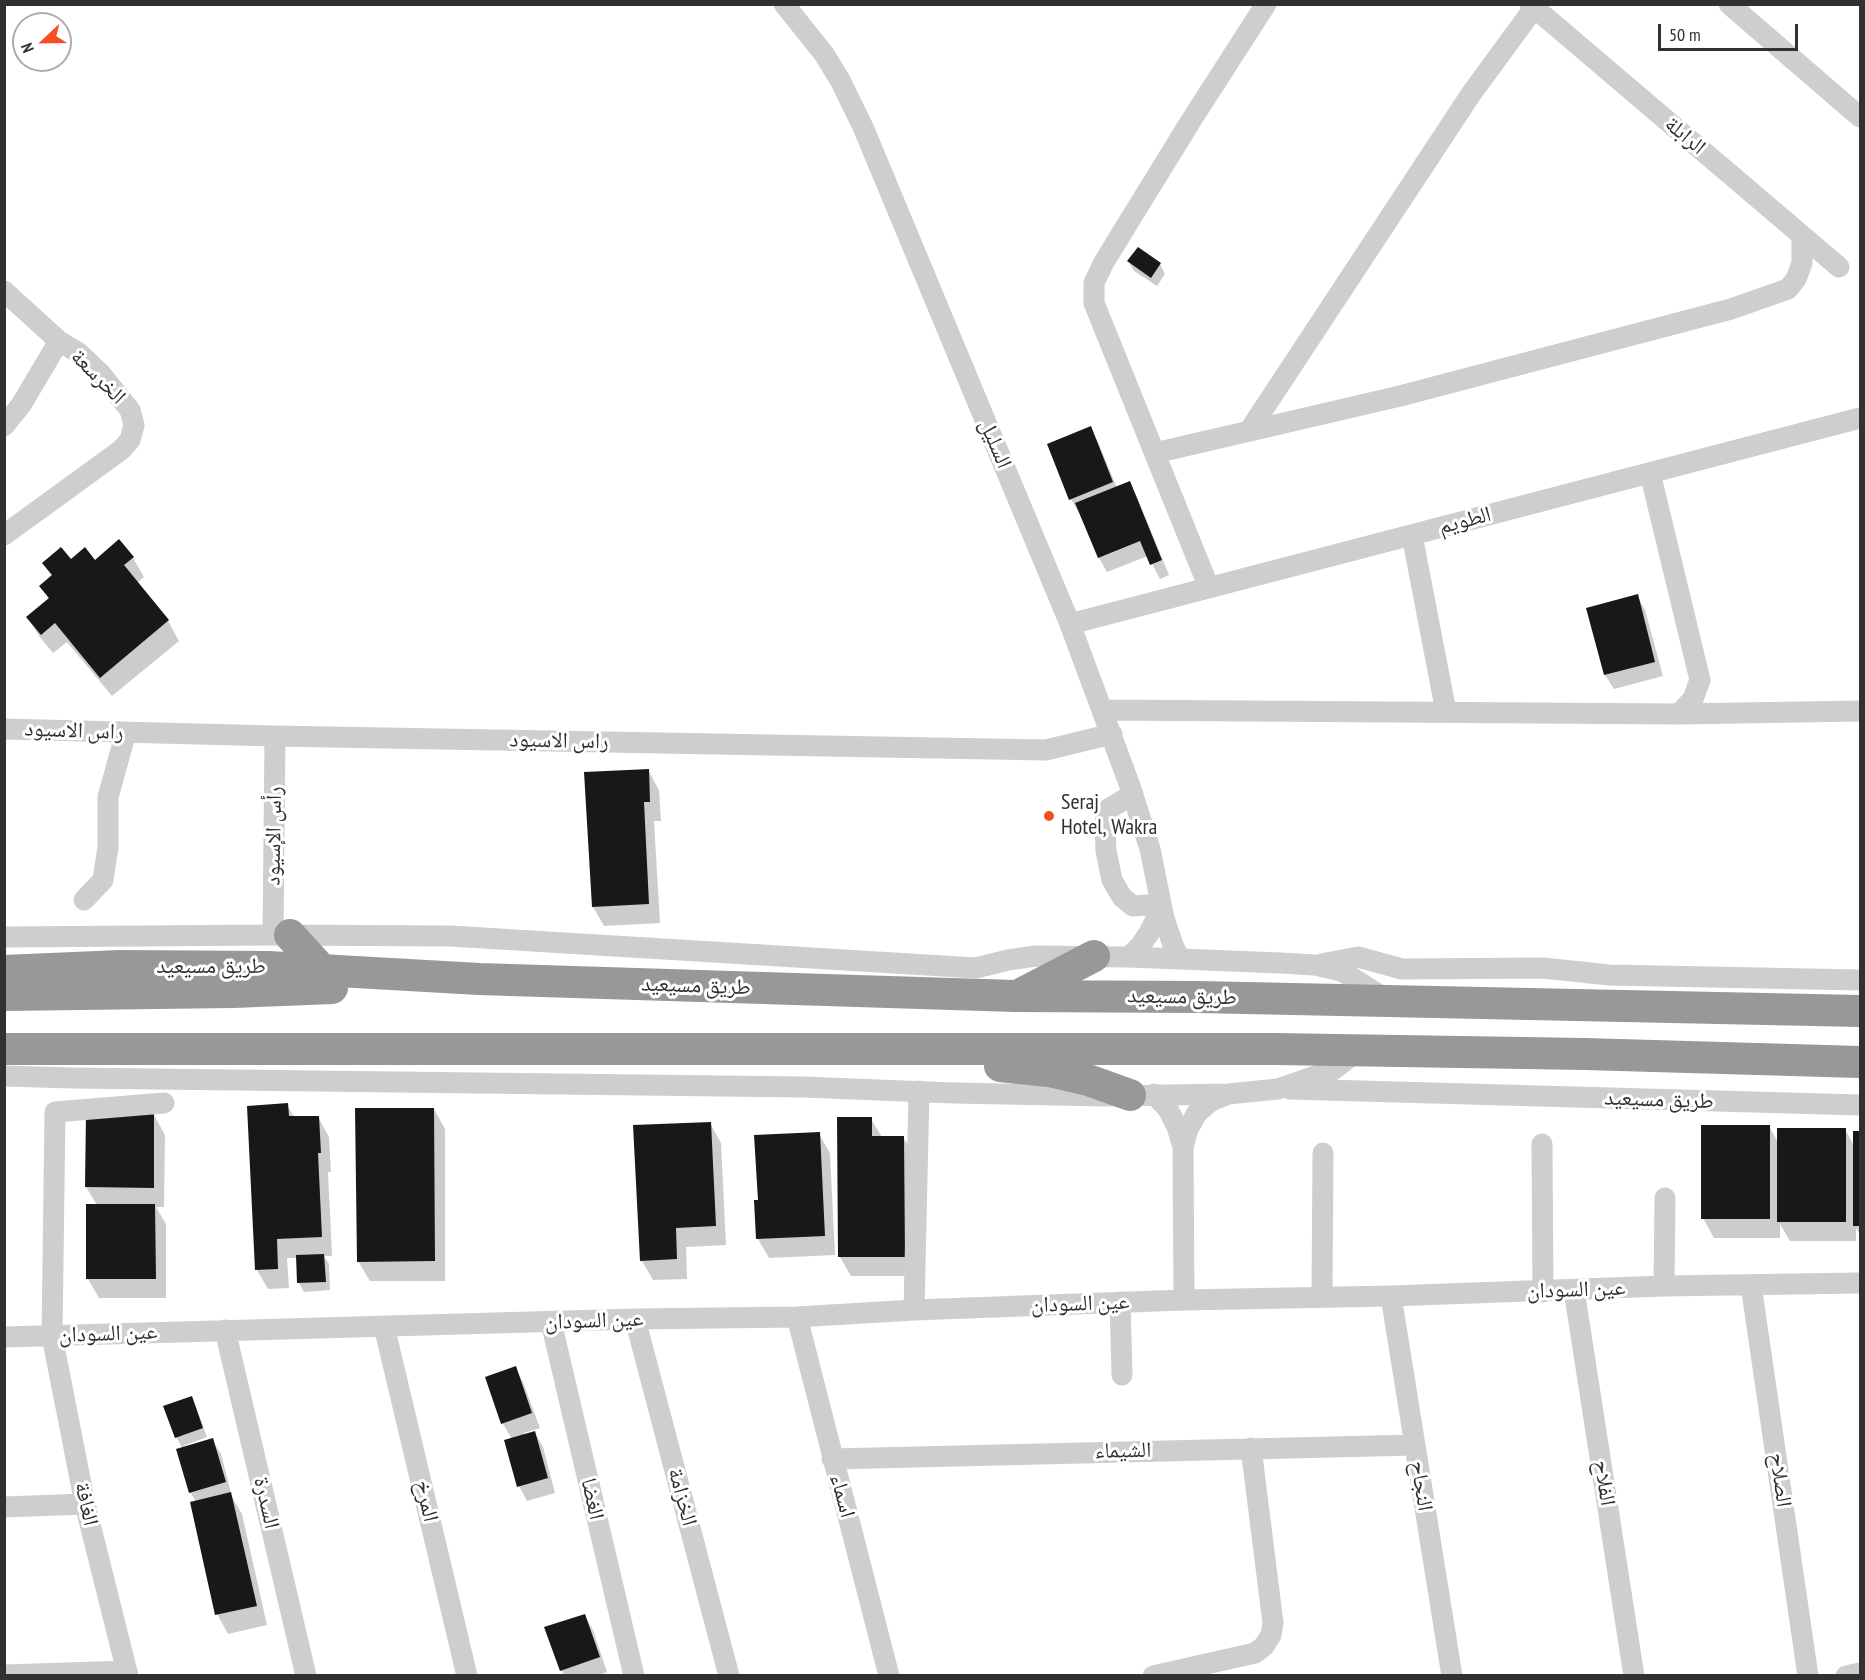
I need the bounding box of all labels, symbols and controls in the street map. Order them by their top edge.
north arrow [12,12,72,72]
scale bar [1661,12,1800,50]
text: 50 m [1669,23,1701,46]
text: N [16,40,38,56]
street label: الرابلة [1659,111,1711,161]
street label: الخرسعة [65,344,131,410]
street label: السليل [973,415,1017,473]
street label: الطويم [1436,501,1494,541]
street label: راس الاسيود [24,716,124,746]
street label: راس الاسيود [509,727,609,755]
street label: رأس الإسيود [260,786,288,886]
place label: Seraj Hotel, Wakra [1061,790,1157,842]
marker: Seraj Hotel, Wakra [1042,809,1056,823]
street label: طريق مسيعيد [156,954,266,980]
street label: طريق مسيعيد [641,971,751,1001]
street label: طريق مسيعيد [1127,983,1237,1011]
street label: طريق مسيعيد [1604,1085,1714,1115]
street label: عين السودان [1526,1275,1626,1305]
street label: عين السودان [1030,1289,1130,1319]
street label: عين السودان [544,1306,644,1336]
street label: عين السودان [58,1319,158,1349]
street label: الشيماء [1094,1437,1152,1465]
street label: الصلاح [1763,1451,1797,1509]
street label: الفلاح [1587,1458,1621,1508]
street label: النجاح [1404,1459,1438,1513]
street label: الخزامة [662,1465,702,1529]
street label: اسماء [824,1471,860,1521]
street label: السدرة [247,1475,285,1531]
street label: الغضا [574,1476,610,1522]
street label: المرخ [408,1478,444,1524]
street label: الغافة [68,1480,104,1528]

